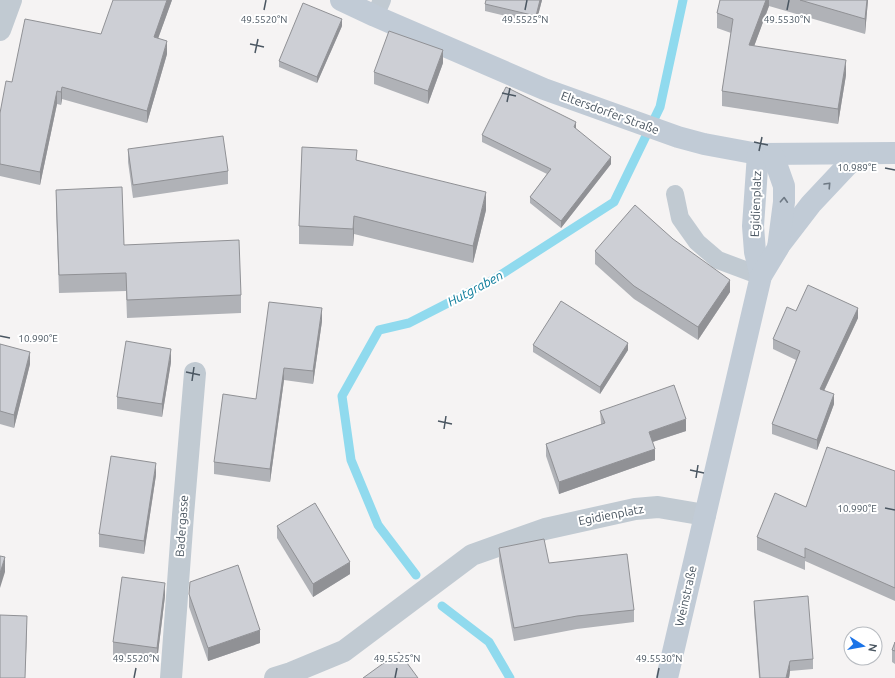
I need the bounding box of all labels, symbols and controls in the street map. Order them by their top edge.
text: 49.5520°N [241,14,287,25]
text: 49.5525°N [502,14,548,25]
text: 49.5530°N [764,14,810,25]
street label: Eltersdorfer Straße [559,89,661,136]
text: 10.989°E [837,162,877,173]
street label: Egidienplatz [748,170,763,237]
one-way arrow [824,182,831,190]
one-way arrow [779,197,788,203]
water label: Hutgraben [445,268,505,308]
text: 10.990°E [18,333,58,344]
street label: Badergasse [173,495,190,557]
street label: Egidienplatz [577,502,645,527]
text: 10.990°E [837,503,877,514]
street label: Weinstraße [672,564,699,627]
north arrow [843,626,883,666]
text: N [866,643,879,653]
text: 49.5520°N [113,653,159,664]
text: 49.5525°N [374,653,420,664]
text: 49.5530°N [636,653,682,664]

